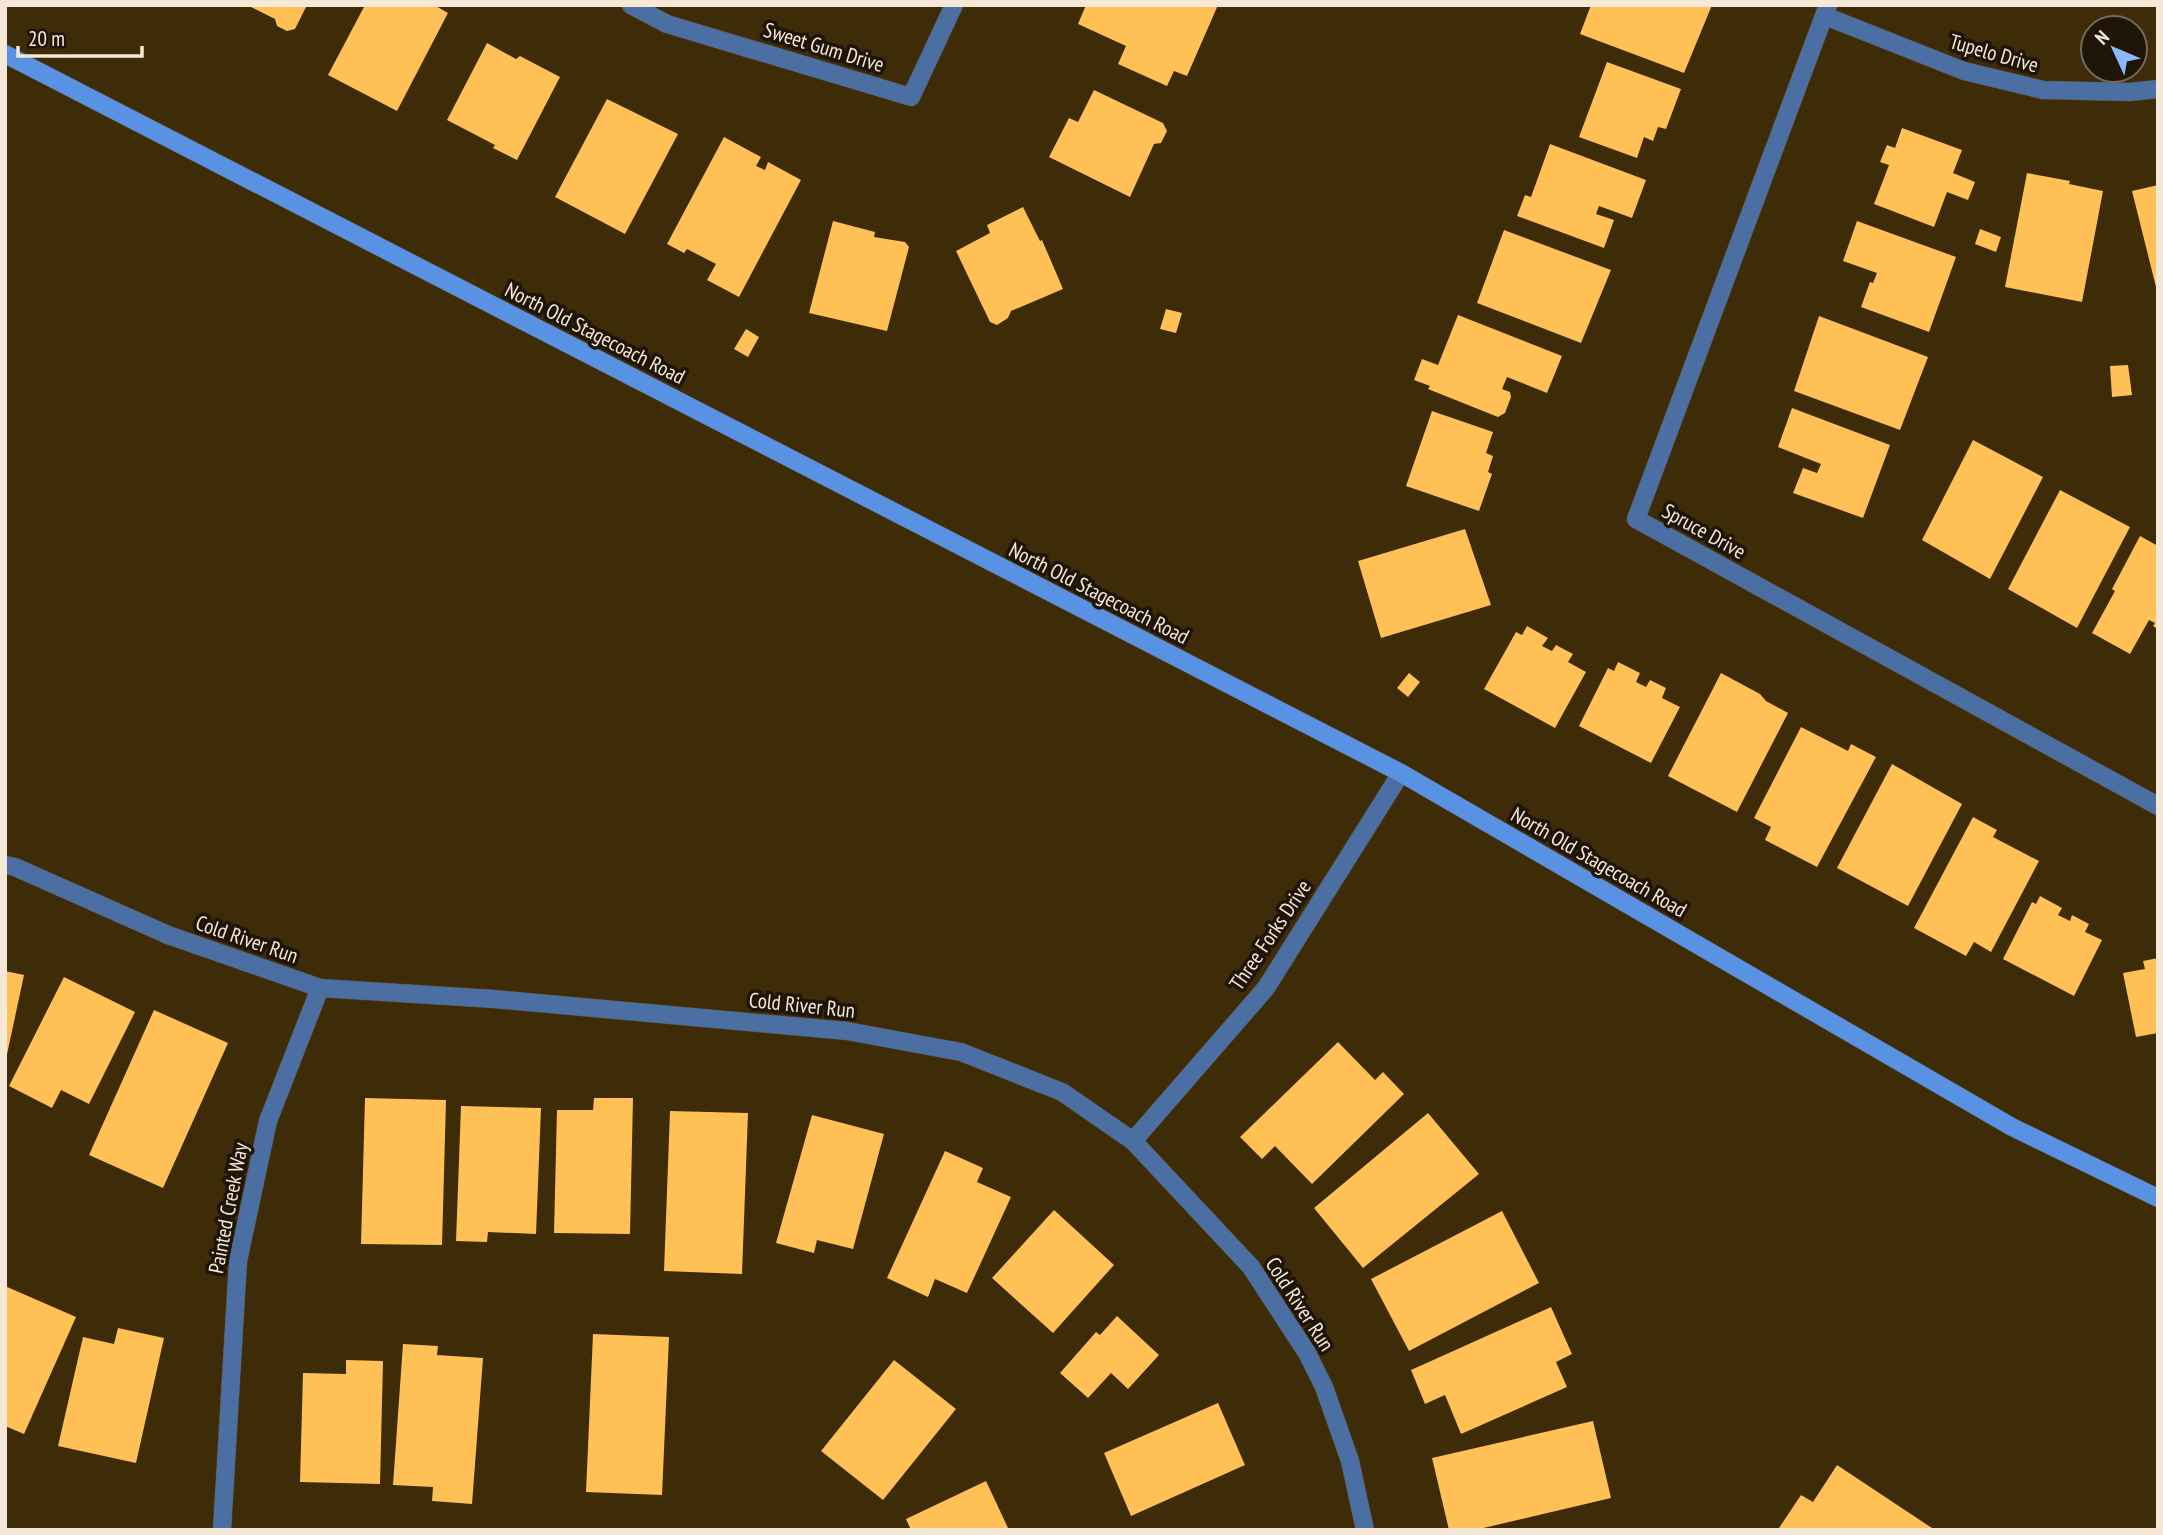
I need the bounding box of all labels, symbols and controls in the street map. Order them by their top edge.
scale bar [18,14,142,58]
north arrow [2079,14,2149,84]
street label: Sweet Gum Drive [761,16,887,78]
text: 20 m [28,25,65,52]
text: N [2090,25,2114,49]
street label: Tupelo Drive [1946,27,2042,79]
street label: North Old Stagecoach Road [500,276,690,390]
street label: Spruce Drive [1657,497,1751,565]
street label: North Old Stagecoach Road [1004,536,1194,650]
street label: North Old Stagecoach Road [1506,801,1692,923]
street label: Three Forks Drive [1223,875,1317,995]
street label: Cold River Run [192,909,302,969]
street label: Cold River Run [748,986,856,1024]
street label: Painted Creek Way [202,1140,254,1276]
street label: Cold River Run [1260,1252,1340,1356]

